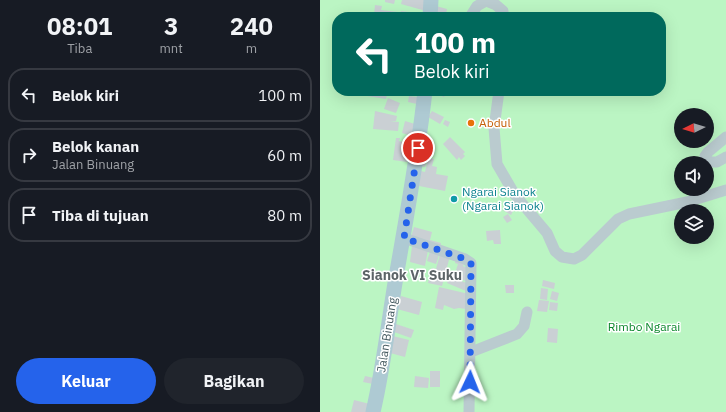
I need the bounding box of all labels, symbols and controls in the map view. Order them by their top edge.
text: 08:01 [47,10,113,42]
text: 3 [164,10,178,42]
text: 240 [230,10,273,42]
text: 100 m [414,24,496,61]
icon: left [348,28,400,80]
text: Tiba [67,40,92,57]
text: mnt [160,40,183,57]
text: m [246,40,257,57]
text: Belok kiri [414,60,489,83]
icon: left [18,84,40,106]
text: Belok kiri [52,86,119,105]
text: 100 m [258,86,302,105]
north arrow [674,108,714,148]
map controls [674,108,714,244]
place label: Abdul [479,115,511,130]
marker: Abdul [466,118,476,128]
pin [401,131,435,165]
text: Belok kanan [52,137,139,156]
icon: arrive [407,137,429,159]
icon: right [18,144,40,166]
text: 60 m [267,146,302,165]
text: Jalan Binuang [52,156,134,173]
button: sound [674,156,714,196]
place label: Ngarai Sianok (Ngarai Sianok) [462,184,544,213]
marker: Ngarai Sianok (Ngarai Sianok) [449,194,459,204]
icon: arrive [18,204,40,226]
button: layers [674,204,714,244]
text: Tiba di tujuan [52,206,149,225]
text: 80 m [267,206,302,225]
district label: Sianok VI Suku [362,266,462,284]
street label: Jalan Binuang [373,296,400,374]
park label: Rimbo Ngarai [608,319,680,334]
button: Keluar [16,358,156,404]
button: Bagikan [164,358,304,404]
position arrow [449,361,491,403]

